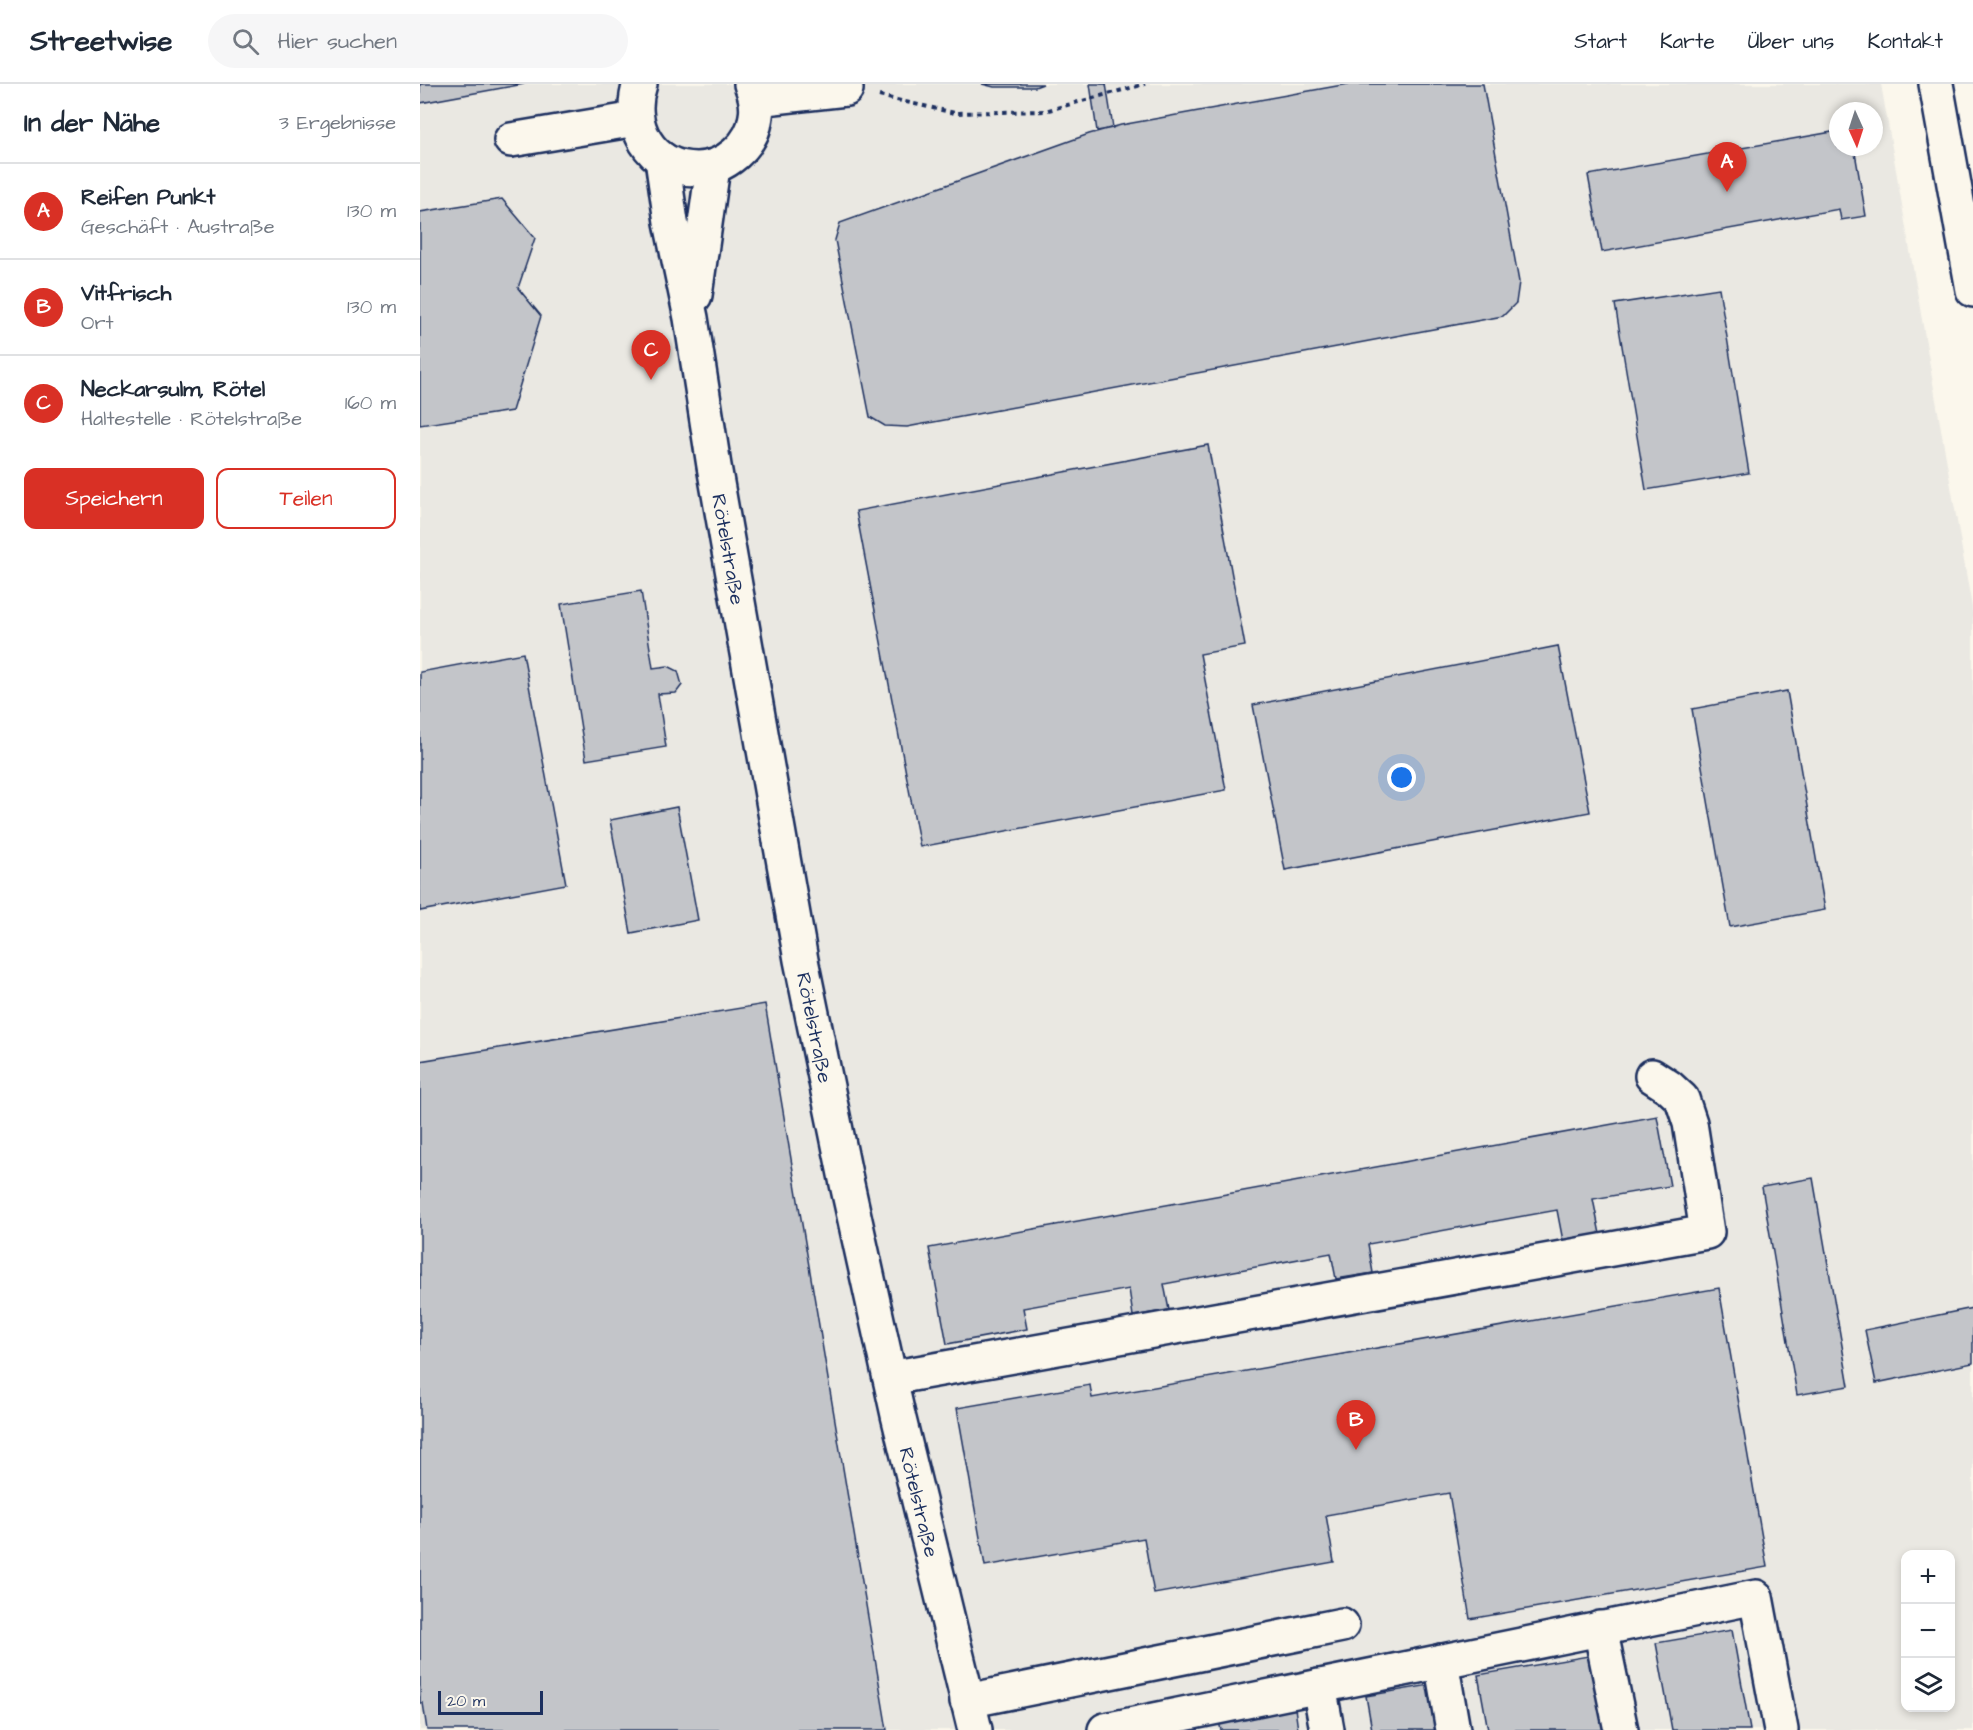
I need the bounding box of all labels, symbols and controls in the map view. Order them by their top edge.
search box [208,14,628,68]
text: Streetwise [30,22,172,61]
icon: search [229,25,262,58]
text: Hier suchen [277,26,397,57]
text: Start [1574,27,1627,56]
text: Karte [1660,27,1715,56]
text: Über uns [1748,27,1834,56]
text: Kontakt [1867,27,1943,56]
north arrow [1829,102,1883,156]
text: In der Nähe [24,105,160,141]
text: 3 Ergebnisse [279,109,396,137]
pin: A [1708,142,1746,192]
text: Reifen Punkt [81,182,215,213]
text: A [37,197,50,225]
text: 130 m [347,197,396,225]
text: Geschäft · Austraße [81,213,275,241]
text: Vitfrisch [81,278,171,309]
text: B [36,293,51,321]
text: 130 m [347,293,396,321]
text: Ort [81,309,114,337]
pin: C [632,330,670,380]
text: Neckarsulm, Rötel [81,374,265,405]
text: C [36,389,51,417]
text: 160 m [345,389,396,417]
text: Haltestelle · Rötelstraße [81,405,302,433]
button: Speichern [24,468,204,529]
button: Teilen [216,468,396,529]
street label: Rötelstraße [704,492,751,607]
your location [1387,763,1416,792]
street label: Rötelstraße [789,970,839,1086]
pin: B [1336,1400,1376,1450]
street label: Rötelstraße [891,1445,945,1560]
map controls [1901,1550,1955,1712]
button: + [1901,1550,1955,1604]
button: − [1901,1604,1955,1658]
button: layers [1901,1658,1955,1712]
scale bar [438,1688,543,1716]
text: 20 m [447,1690,485,1712]

